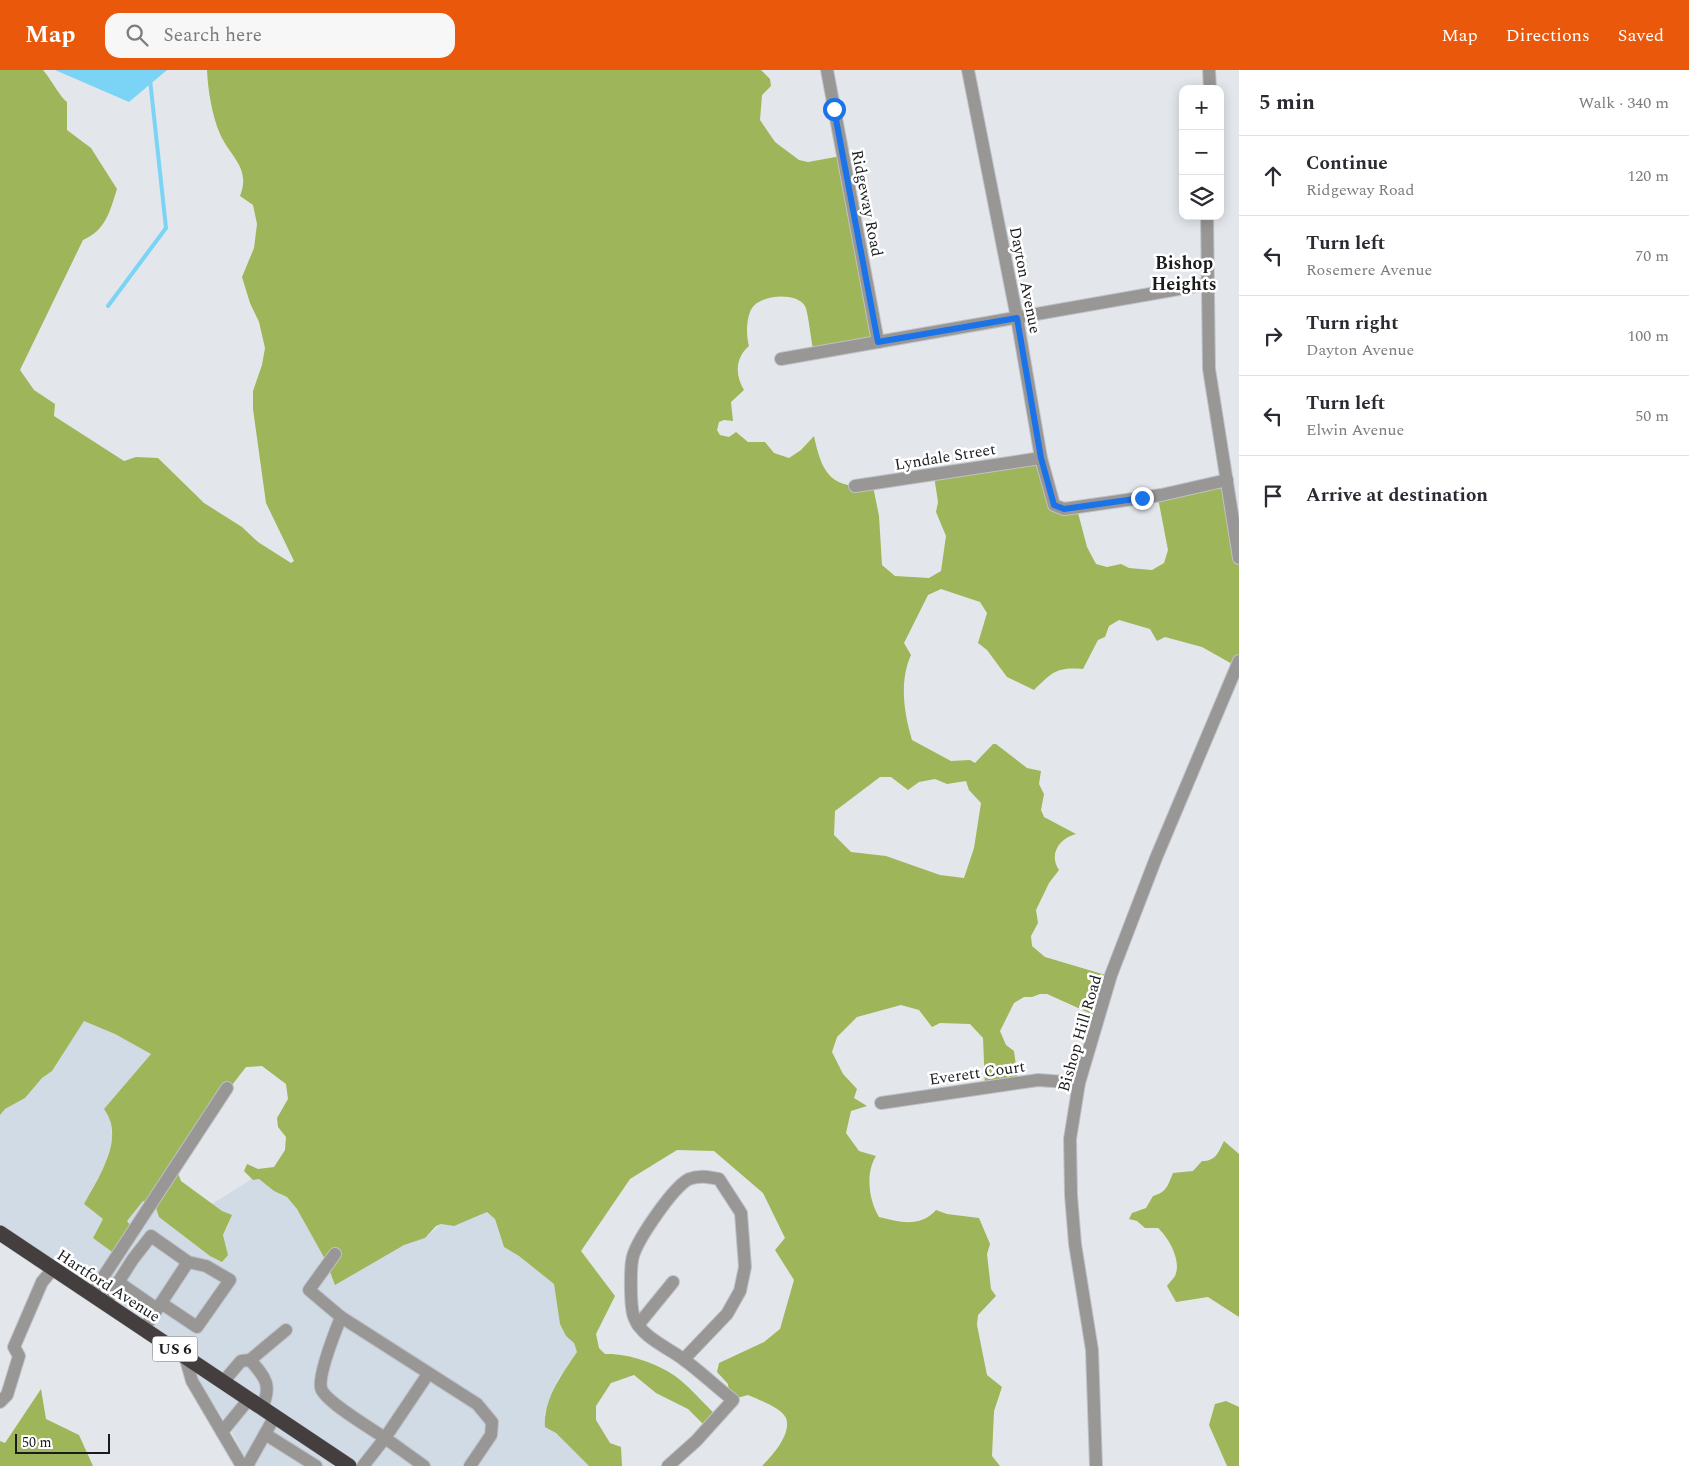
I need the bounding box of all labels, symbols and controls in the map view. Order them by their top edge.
search box [105,13,455,58]
text: Map [25,17,75,53]
icon: search [123,21,151,49]
text: Search here [163,21,262,50]
text: Map [1442,22,1478,49]
text: Directions [1506,22,1590,49]
text: Saved [1618,22,1664,49]
map controls [1179,85,1224,220]
button: + [1179,85,1224,130]
text: 5 min [1259,87,1315,119]
text: Walk · 340 m [1578,91,1669,115]
route start [823,98,846,121]
button: − [1179,130,1224,175]
street label: Ridgeway Road [845,148,889,259]
text: Continue [1306,149,1388,178]
icon: ahead [1259,162,1287,190]
text: 120 m [1627,164,1669,188]
button: layers [1179,175,1224,220]
text: Ridgeway Road [1306,178,1414,202]
street label: Dayton Avenue [1003,225,1047,336]
text: Turn left [1306,229,1385,258]
icon: left [1259,242,1287,270]
text: 70 m [1635,244,1669,268]
district label: Bishop Heights [1151,250,1217,298]
text: Rosemere Avenue [1306,258,1432,282]
text: Turn right [1306,309,1399,338]
icon: right [1259,322,1287,350]
text: 100 m [1627,324,1669,348]
text: Dayton Avenue [1306,338,1414,362]
text: Turn left [1306,389,1385,418]
icon: left [1259,402,1287,430]
text: 50 m [1635,404,1669,428]
text: Elwin Avenue [1306,418,1404,442]
street label: Lyndale Street [893,437,998,477]
text: Arrive at destination [1306,481,1488,510]
icon: arrive [1259,482,1287,510]
route end [1131,487,1154,510]
street label: Bishop Hill Road [1052,972,1108,1095]
street label: Everett Court [928,1054,1027,1092]
street label: Hartford Avenue [52,1243,165,1328]
road number: US 6 [152,1336,198,1362]
scale bar [15,1431,110,1454]
text: 50 m [22,1432,52,1453]

